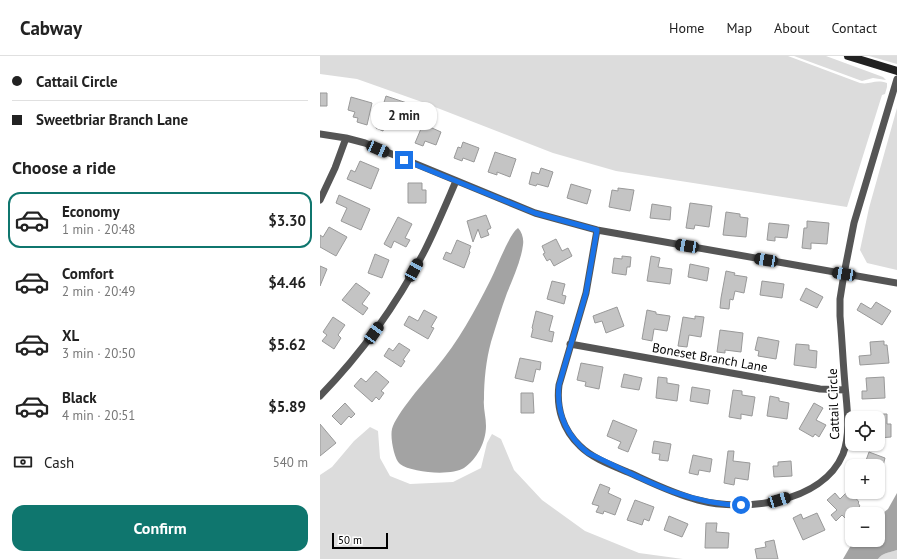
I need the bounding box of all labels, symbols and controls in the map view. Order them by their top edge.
text: Cabway [20,16,82,40]
text: Home [669,19,704,37]
text: Map [726,19,752,37]
text: About [774,19,810,37]
text: Contact [832,19,877,37]
text: Cattail Circle [36,72,118,91]
callout: 2 min [371,102,437,130]
text: 2 min [388,107,420,124]
text: Sweetbriar Branch Lane [36,110,188,129]
car [365,139,391,159]
route end [395,151,413,169]
text: Choose a ride [12,156,116,179]
icon: car [14,202,50,238]
text: Economy [62,202,120,221]
text: $3.30 [268,211,306,230]
text: 1 min · 20:48 [62,221,135,238]
car [674,238,700,254]
car [753,252,779,268]
car [403,257,425,283]
icon: car [14,264,50,300]
text: Comfort [62,264,114,283]
car [831,266,857,282]
text: $4.46 [268,273,306,292]
text: 2 min · 20:49 [62,283,135,300]
car [362,320,386,346]
icon: car [14,326,50,362]
text: XL [62,326,79,345]
text: $5.62 [268,335,306,354]
street label: Boneset Branch Lane [651,339,769,376]
text: 3 min · 20:50 [62,345,135,362]
street label: Cattail Circle [824,368,843,440]
icon: car [14,388,50,424]
text: Black [62,388,97,407]
text: $5.89 [268,397,306,416]
text: 4 min · 20:51 [62,407,135,424]
map controls [845,411,885,547]
button: locate [845,411,885,451]
icon: cash [12,451,34,473]
text: Cash [44,453,74,472]
text: 540 m [273,454,308,471]
button: + [845,459,885,499]
car [766,491,792,509]
route start [732,496,750,514]
button: Confirm [12,505,308,551]
button: − [845,507,885,547]
scale bar [332,531,388,550]
text: 50 m [338,533,362,547]

